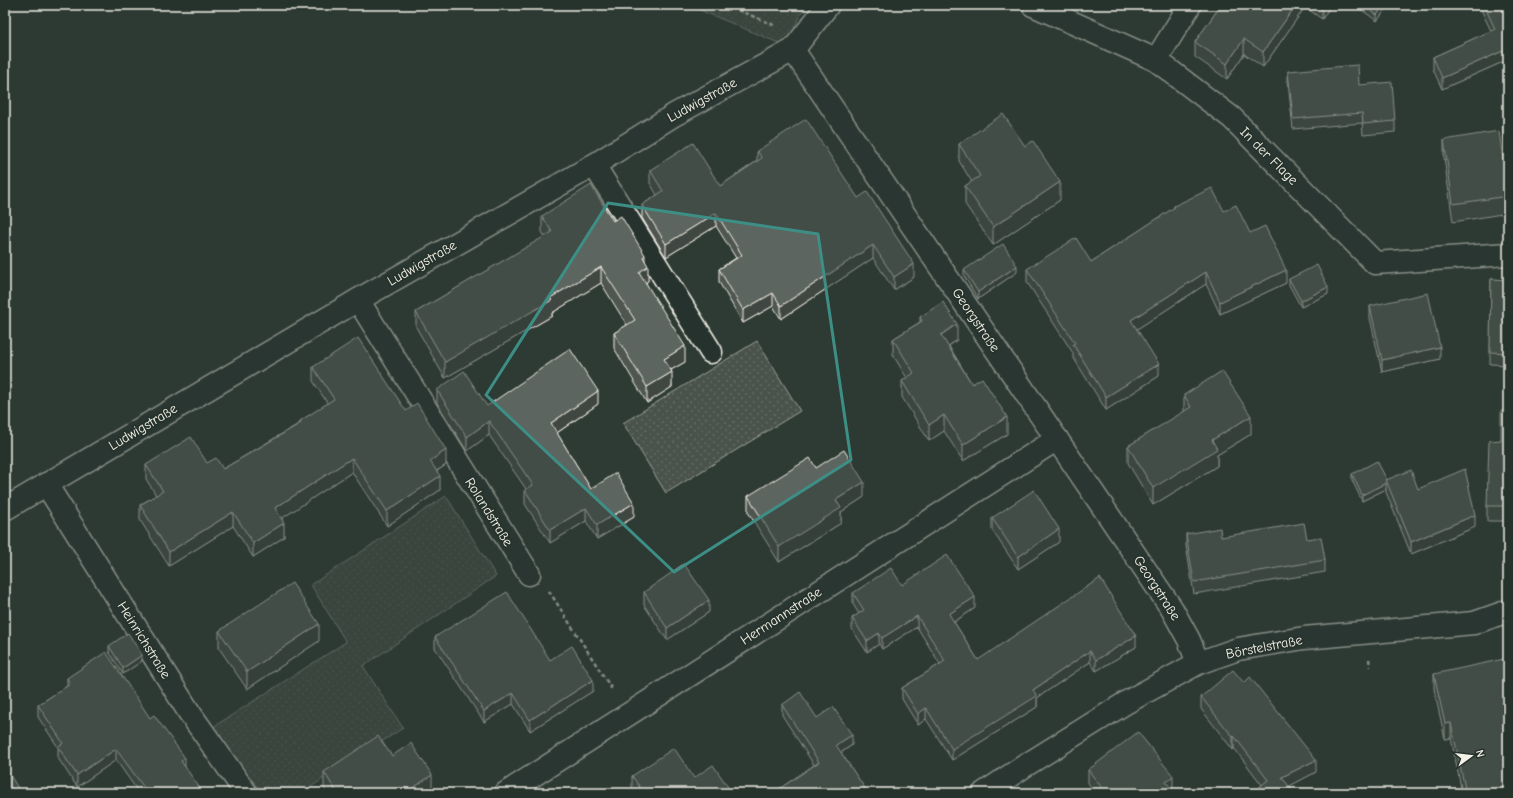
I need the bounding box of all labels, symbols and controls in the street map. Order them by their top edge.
street label: Ludwigstraße [664,74,740,126]
street label: In der Flage [1236,123,1302,189]
street label: Ludwigstraße [384,236,460,290]
street label: Georgstraße [948,285,1004,355]
street label: Ludwigstraße [106,400,180,454]
street label: Rolandstraße [461,475,517,549]
street label: Georgstraße [1130,552,1184,624]
street label: Hermannstraße [737,583,825,649]
street label: Heinrichstraße [114,598,174,682]
street label: Börstelstraße [1224,631,1304,663]
north arrow [1451,736,1491,776]
text: N [1473,748,1487,759]

